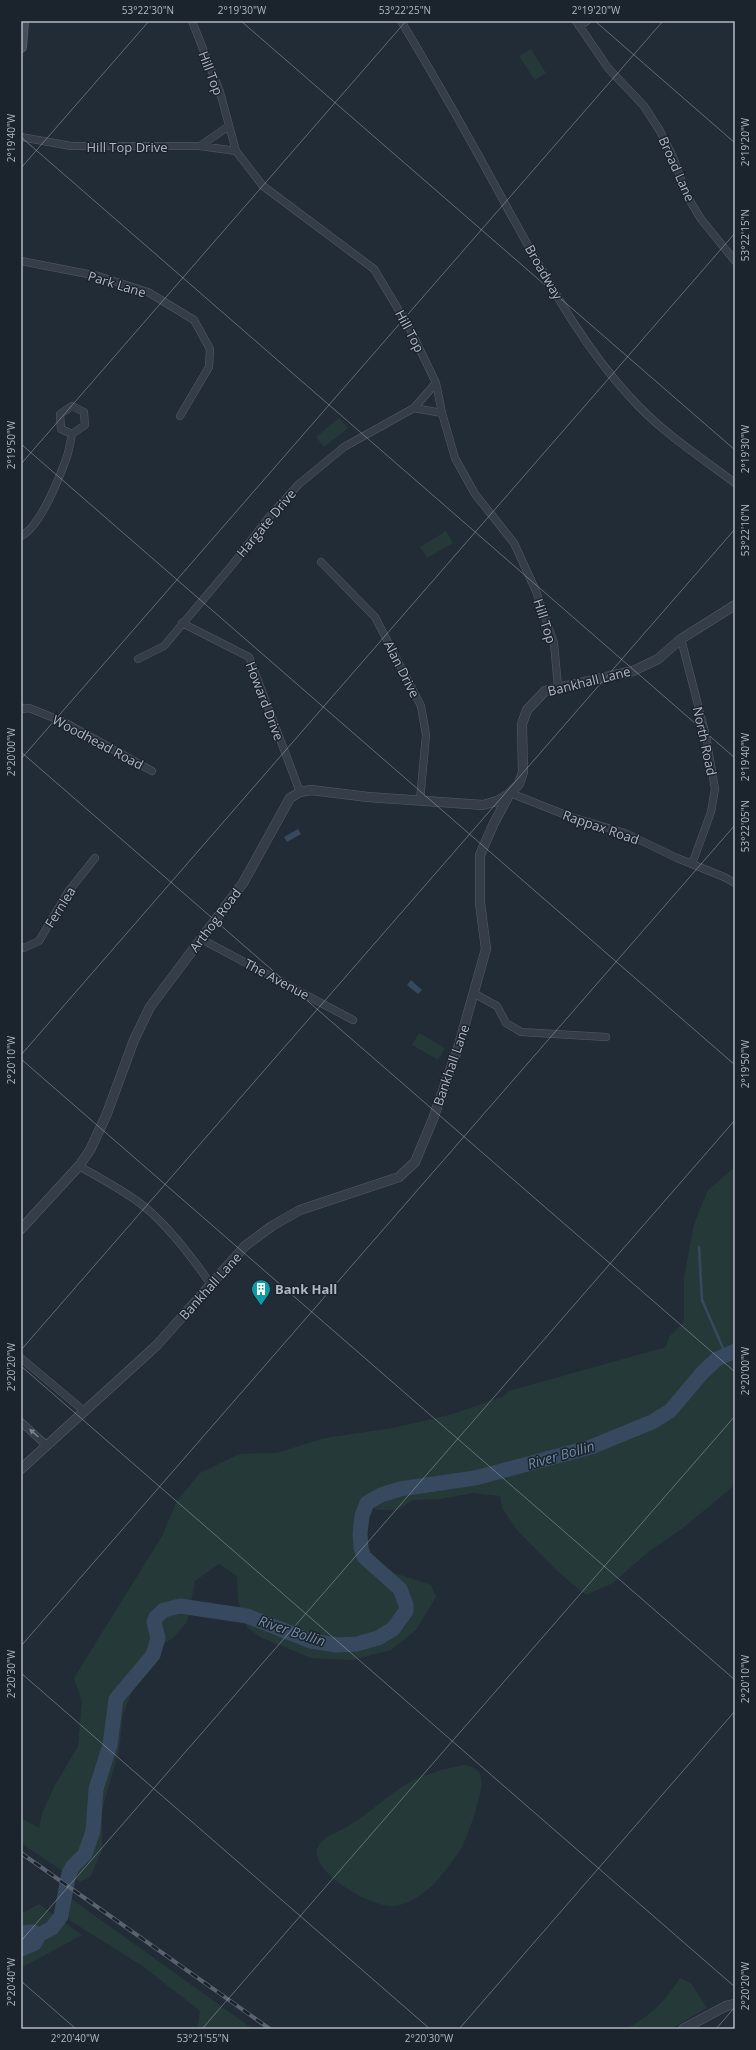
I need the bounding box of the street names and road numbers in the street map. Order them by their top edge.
street label: Hill Top [194,48,228,98]
street label: Broad Lane [655,134,699,204]
street label: Hill Top Drive [87,138,167,156]
street label: Broadway [521,241,567,303]
street label: Park Lane [86,267,148,301]
street label: Hill Top [391,307,429,355]
street label: Hargate Drive [232,485,300,561]
street label: Hill Top [529,596,561,646]
street label: Alan Drive [380,637,424,701]
street label: Howard Drive [242,659,288,743]
street label: Bankhall Lane [546,662,632,700]
street label: North Road [689,705,721,777]
street label: Woodhead Road [49,710,147,774]
street label: Rappax Road [560,806,642,848]
street label: Fernlea [40,883,80,931]
street label: Arthog Road [185,884,245,956]
street label: The Avenue [241,954,313,1004]
street label: Bankhall Lane [429,1022,473,1108]
street label: Bankhall Lane [175,1248,245,1324]

